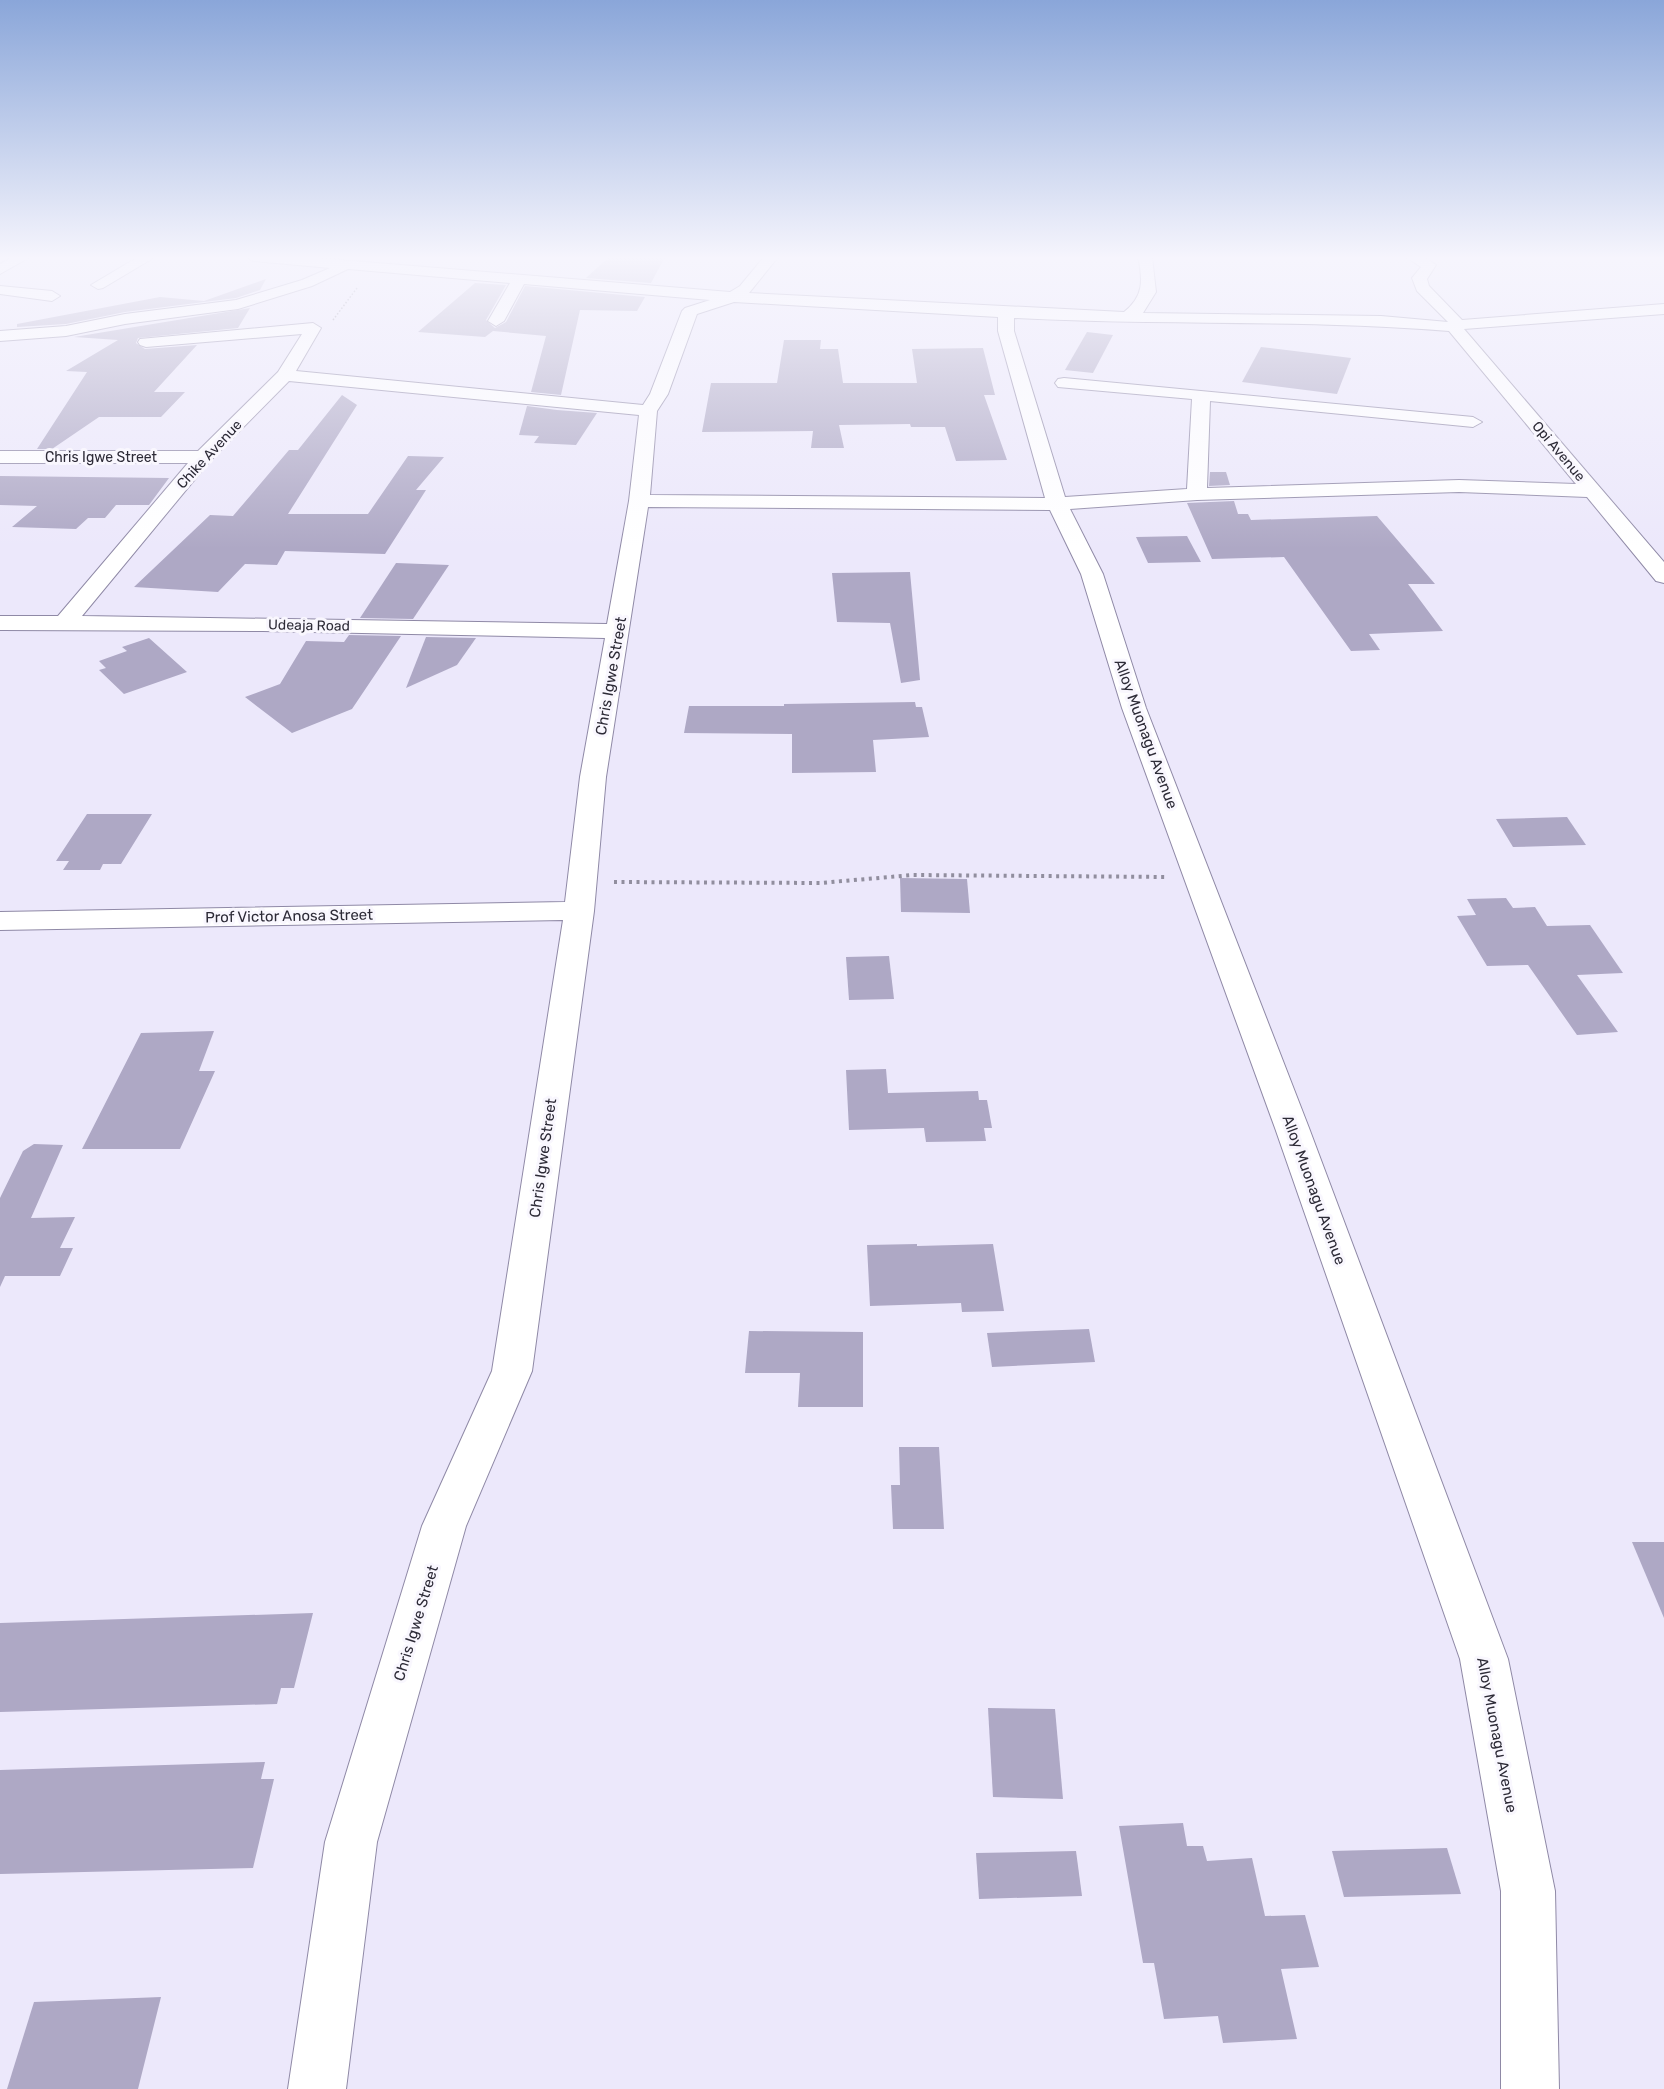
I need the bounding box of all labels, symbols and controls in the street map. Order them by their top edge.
street label: Chike Avenue [173,416,246,492]
street label: Opi Avenue [1529,418,1589,485]
street label: Chris Igwe Street [45,449,158,466]
street label: Chris Igwe Street [592,615,630,737]
street label: Udeaja Road [268,616,350,635]
street label: Alloy Muonagu Avenue [1111,657,1181,811]
street label: Prof Victor Anosa Street [205,906,373,926]
street label: Chris Igwe Street [526,1097,560,1219]
street label: Alloy Muonagu Avenue [1279,1113,1349,1267]
street label: Chris Igwe Street [390,1563,442,1683]
street label: Alloy Muonagu Avenue [1473,1656,1521,1814]

